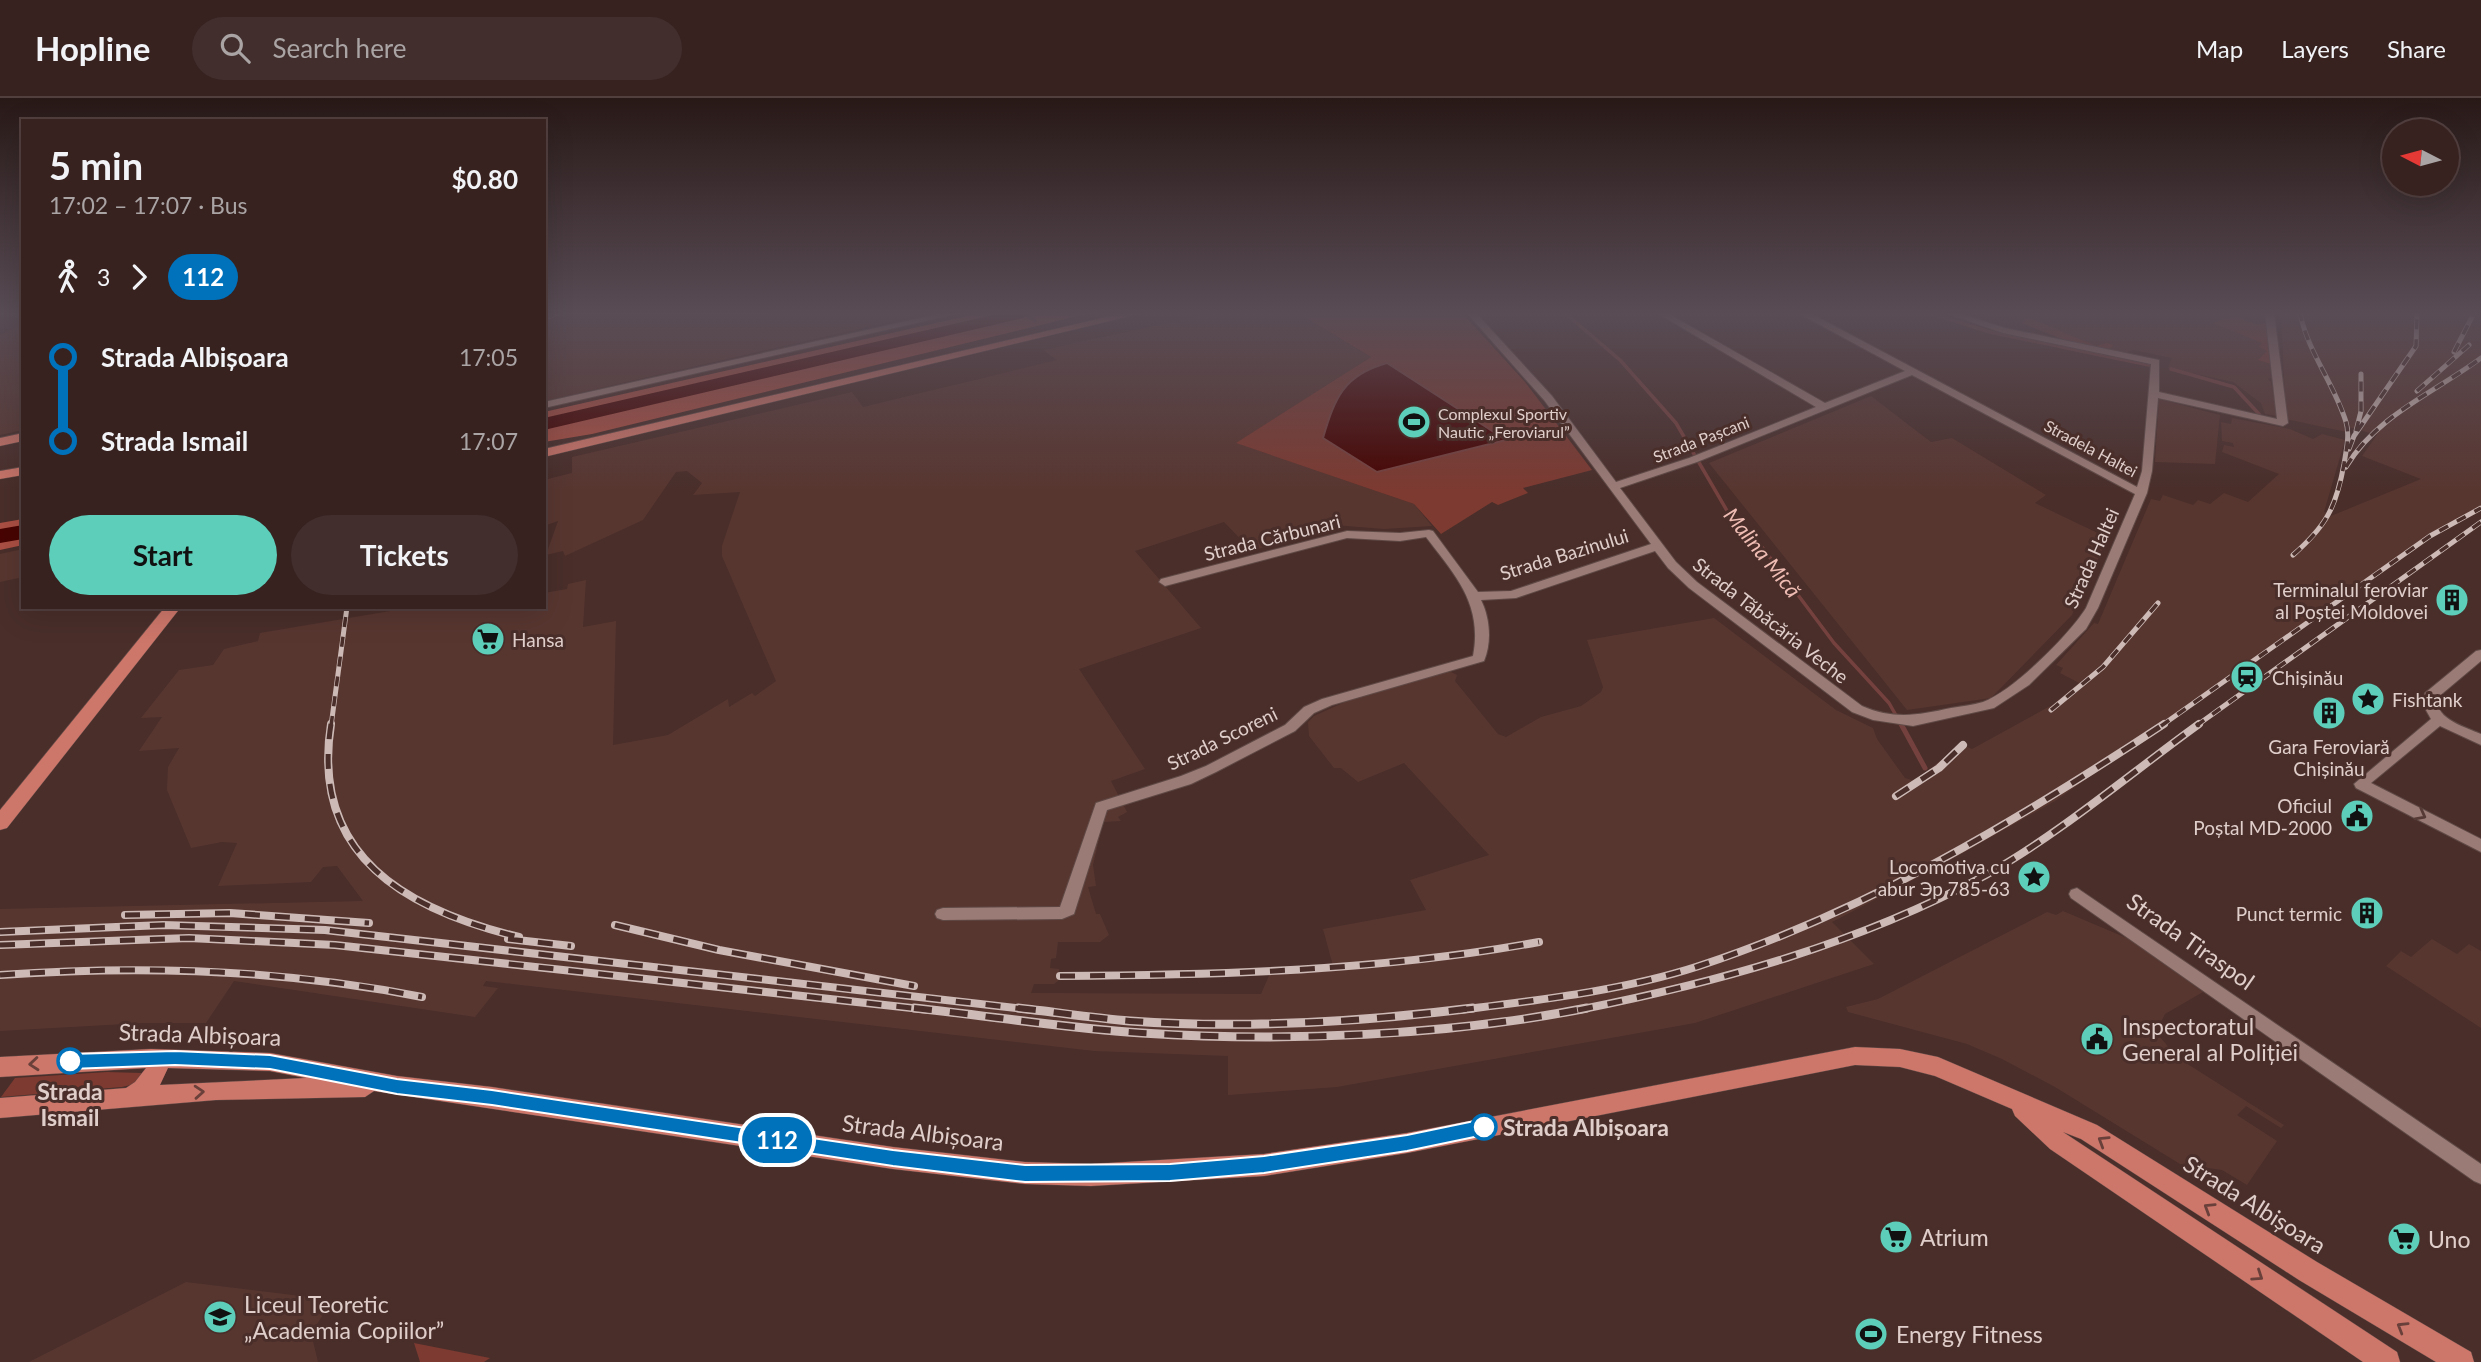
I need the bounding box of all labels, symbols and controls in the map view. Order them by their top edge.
search box [192,17,682,80]
text: Hopline [35,28,150,68]
icon: search [216,29,254,67]
text: Search here [272,32,407,64]
text: Map [2196,34,2243,63]
text: Layers [2281,34,2349,63]
text: Share [2387,34,2446,63]
north arrow [2382,119,2459,196]
map controls [2382,119,2459,196]
text: 5 min [49,142,143,188]
text: $0.80 [452,163,518,195]
text: 17:02 – 17:07 · Bus [49,191,248,219]
icon: walk [49,258,87,296]
icon: forward [120,258,158,296]
text: 112 [182,262,224,291]
text: 3 [97,263,110,291]
text: Strada Albișoara [101,341,289,373]
text: 17:05 [459,343,518,371]
sports icon: Complexul Sportiv Nautic „Feroviarul” [1395,403,1433,441]
place label: Complexul Sportiv Nautic „Feroviarul” [1438,404,1570,441]
street label: Strada Pașcani [1650,412,1752,466]
street label: Stradela Haltei [2041,416,2141,480]
text: Strada Ismail [101,425,248,457]
text: 17:07 [459,427,518,455]
water label: Malina Mică [1719,502,1807,602]
street label: Strada Haltei [2059,504,2123,612]
street label: Strada Cărbunari [1201,509,1343,565]
button: Start [49,515,277,595]
button: Tickets [291,515,518,595]
street label: Strada Bazinului [1497,524,1631,584]
street label: Strada Tăbăcăria Veche [1689,552,1853,688]
place label: Terminalul feroviar al Poștei Moldovei [2273,578,2428,623]
building icon: Terminalul feroviar al Poștei Moldovei [2433,581,2471,619]
supermarket icon: Hansa [469,620,507,658]
place label: Hansa [512,628,564,651]
station icon: Chișinău [2228,658,2266,696]
place label: Chișinău [2272,666,2343,689]
place icon: Fishtank [2349,680,2387,718]
place label: Fishtank [2392,688,2463,711]
building icon: Gara Feroviară Chișinău [2310,694,2348,732]
street label: Strada Scoreni [1163,701,1281,775]
place label: Gara Feroviară Chișinău [2268,735,2390,780]
place label: Oficiul Poștal MD-2000 [2193,794,2332,839]
public building icon: Oficiul Poștal MD-2000 [2338,797,2376,835]
one-way arrow [2414,807,2426,820]
place label: Locomotiva cu abur Эр 785-63 [1878,855,2010,900]
place icon: Locomotiva cu abur Эр 785-63 [2015,858,2053,896]
street label: Strada Tiraspol [2122,887,2260,995]
building icon: Punct termic [2348,894,2386,932]
place label: Punct termic [2236,902,2342,925]
place label: Inspectoratul General al Poliției [2122,1012,2298,1066]
street label: Strada Albișoara [118,1017,282,1051]
public building icon: Inspectoratul General al Poliției [2078,1020,2116,1058]
marker: Strada Ismail [57,1048,83,1074]
one-way arrow [28,1056,39,1071]
place label: Strada Ismail [37,1077,103,1131]
one-way arrow [193,1085,204,1100]
street label: Strada Albișoara [841,1108,1005,1156]
place label: Strada Albișoara [1503,1113,1669,1141]
marker: Strada Albișoara [1471,1114,1497,1140]
line badge: 112 [737,1117,817,1163]
text: 112 [756,1125,798,1154]
one-way arrow [2098,1136,2111,1149]
street label: Strada Albișoara [2179,1149,2331,1259]
one-way arrow [2203,1203,2216,1216]
supermarket icon: Atrium [1877,1218,1915,1256]
supermarket icon: Uno [2385,1220,2423,1258]
place label: Atrium [1920,1223,1989,1251]
place label: Uno [2428,1225,2470,1253]
one-way arrow [2250,1268,2263,1280]
place label: Liceul Teoretic „Academia Copiilor” [244,1290,444,1344]
school or university icon: Liceul Teoretic „Academia Copiilor” [201,1298,239,1336]
sports icon: Energy Fitness [1852,1315,1890,1353]
place label: Energy Fitness [1896,1320,2043,1348]
one-way arrow [2397,1322,2410,1335]

